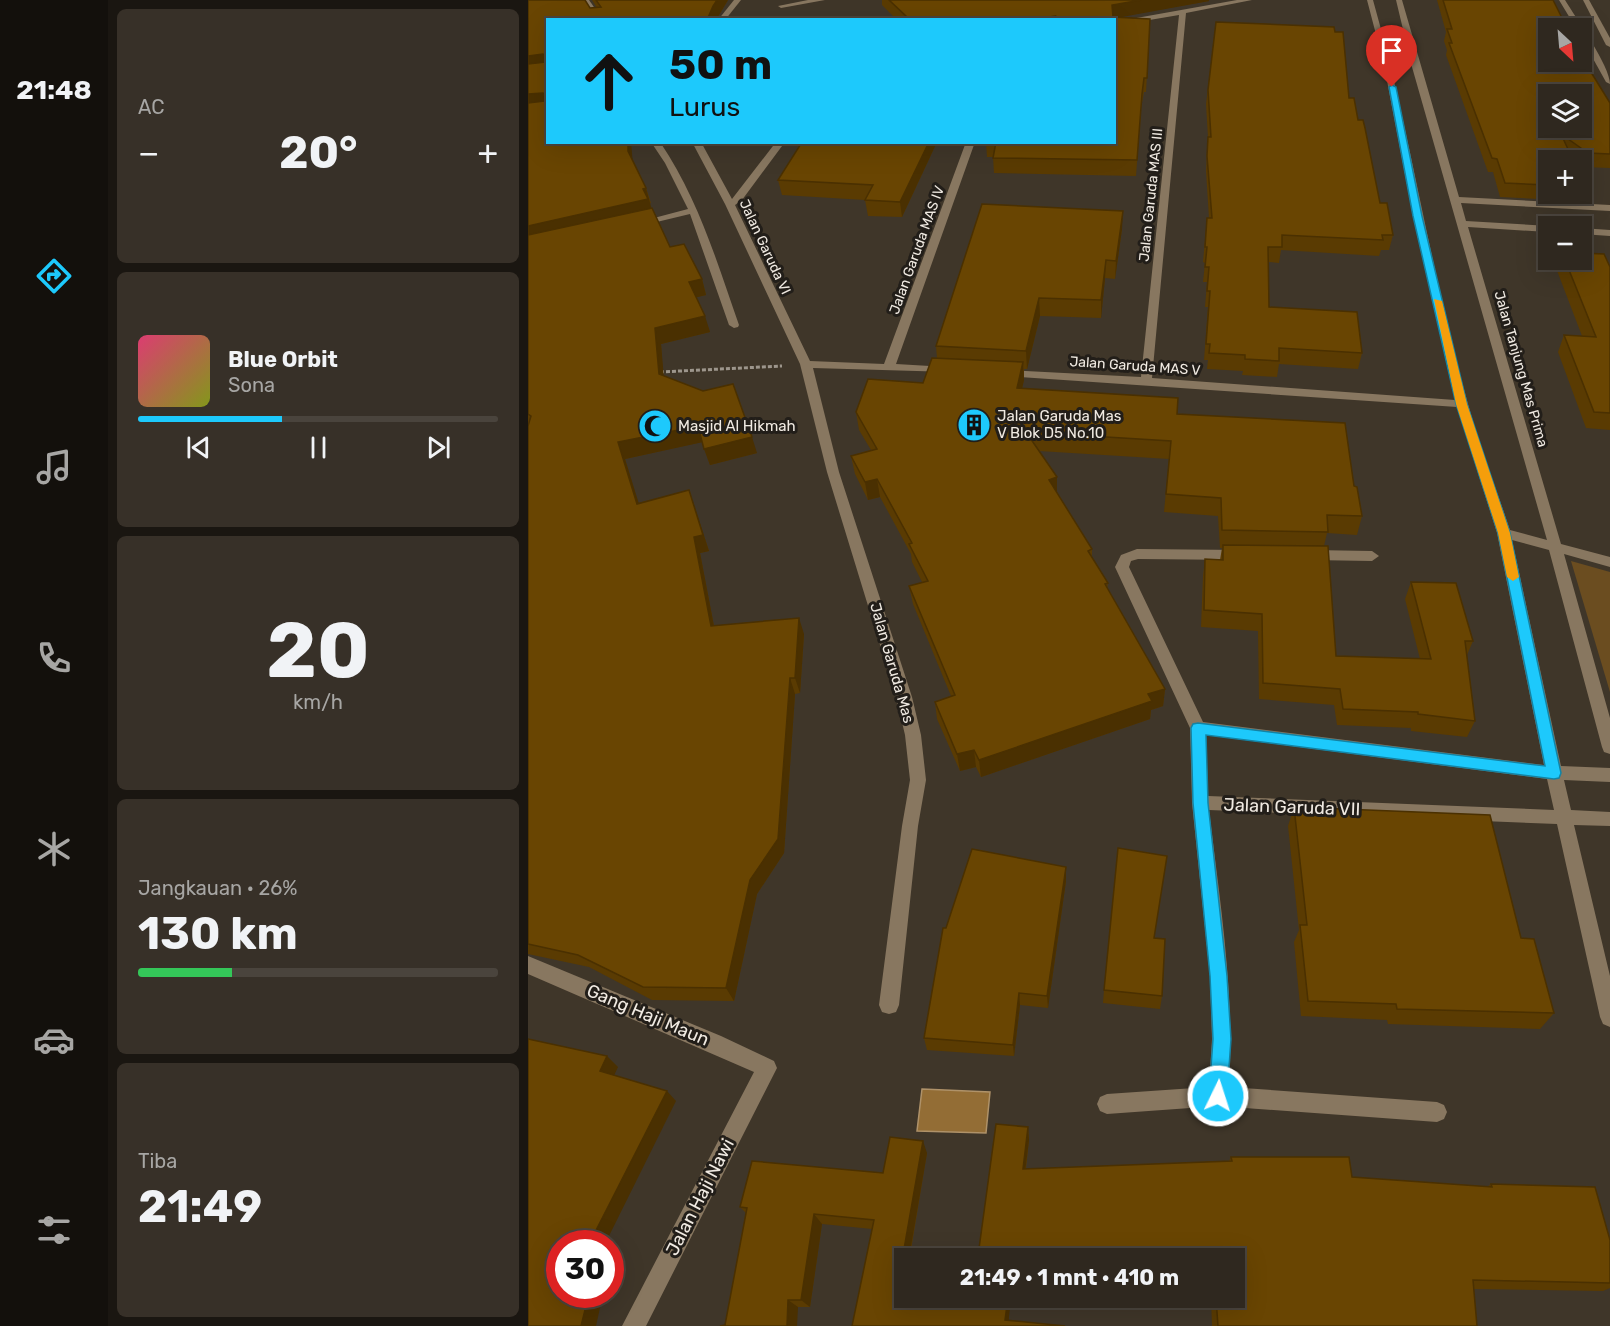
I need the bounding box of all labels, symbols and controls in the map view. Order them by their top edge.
north arrow [1538,18,1592,72]
map controls [1538,18,1592,270]
pin [1366,25,1417,87]
icon: arrive [1375,34,1408,67]
text: 50 m [669,40,772,90]
icon: ahead [570,42,648,120]
text: 21:48 [16,74,92,106]
button: layers [1538,84,1592,138]
text: Lurus [669,91,740,123]
text: AC [138,95,164,119]
text: 20° [279,126,358,179]
street label: Jalan Garuda MAS III [1136,127,1166,263]
text: − [138,133,159,172]
text: + [477,133,498,172]
button: + [1538,150,1592,204]
street label: Jalan Garuda MAS IV [886,183,948,317]
street label: Jalan Garuda VI [736,197,794,297]
button: − [1538,216,1592,270]
icon: directions [33,255,75,297]
street label: Jalan Tanjung Mas Prima [1491,289,1551,449]
text: Blue Orbit [228,346,338,373]
street label: Jalan Garuda MAS V [1069,353,1201,379]
text: Sona [228,373,275,397]
building icon: Jalan Garuda Mas V Blok D5 No.10 [956,407,992,443]
place label: Jalan Garuda Mas V Blok D5 No.10 [997,407,1122,442]
mosque icon: Masjid Al Hikmah [637,408,673,444]
place label: Masjid Al Hikmah [678,417,796,435]
icon: previous [182,431,215,464]
icon: pause [302,431,335,464]
icon: next [422,431,455,464]
icon: music [33,446,75,488]
street label: Jalan Garuda Mas [866,601,918,726]
text: 20 [266,604,370,697]
icon: phone [33,637,75,679]
text: km/h [293,690,343,714]
street label: Jalan Garuda VII [1223,794,1361,820]
icon: climate [33,828,75,870]
text: Jangkauan · 26% [138,876,297,900]
text: 130 km [138,907,298,960]
street label: Gang Haji Maun [584,979,712,1051]
icon: car [33,1019,75,1061]
position arrow [1186,1064,1250,1128]
street label: Jalan Haji Nawi [661,1135,739,1259]
text: Tiba [138,1149,177,1173]
text: 21:49 [138,1180,262,1233]
icon: filters [33,1209,75,1251]
speed limit sign: 30 [546,1230,624,1308]
text: 21:49 · 1 mnt · 410 m [960,1264,1179,1291]

